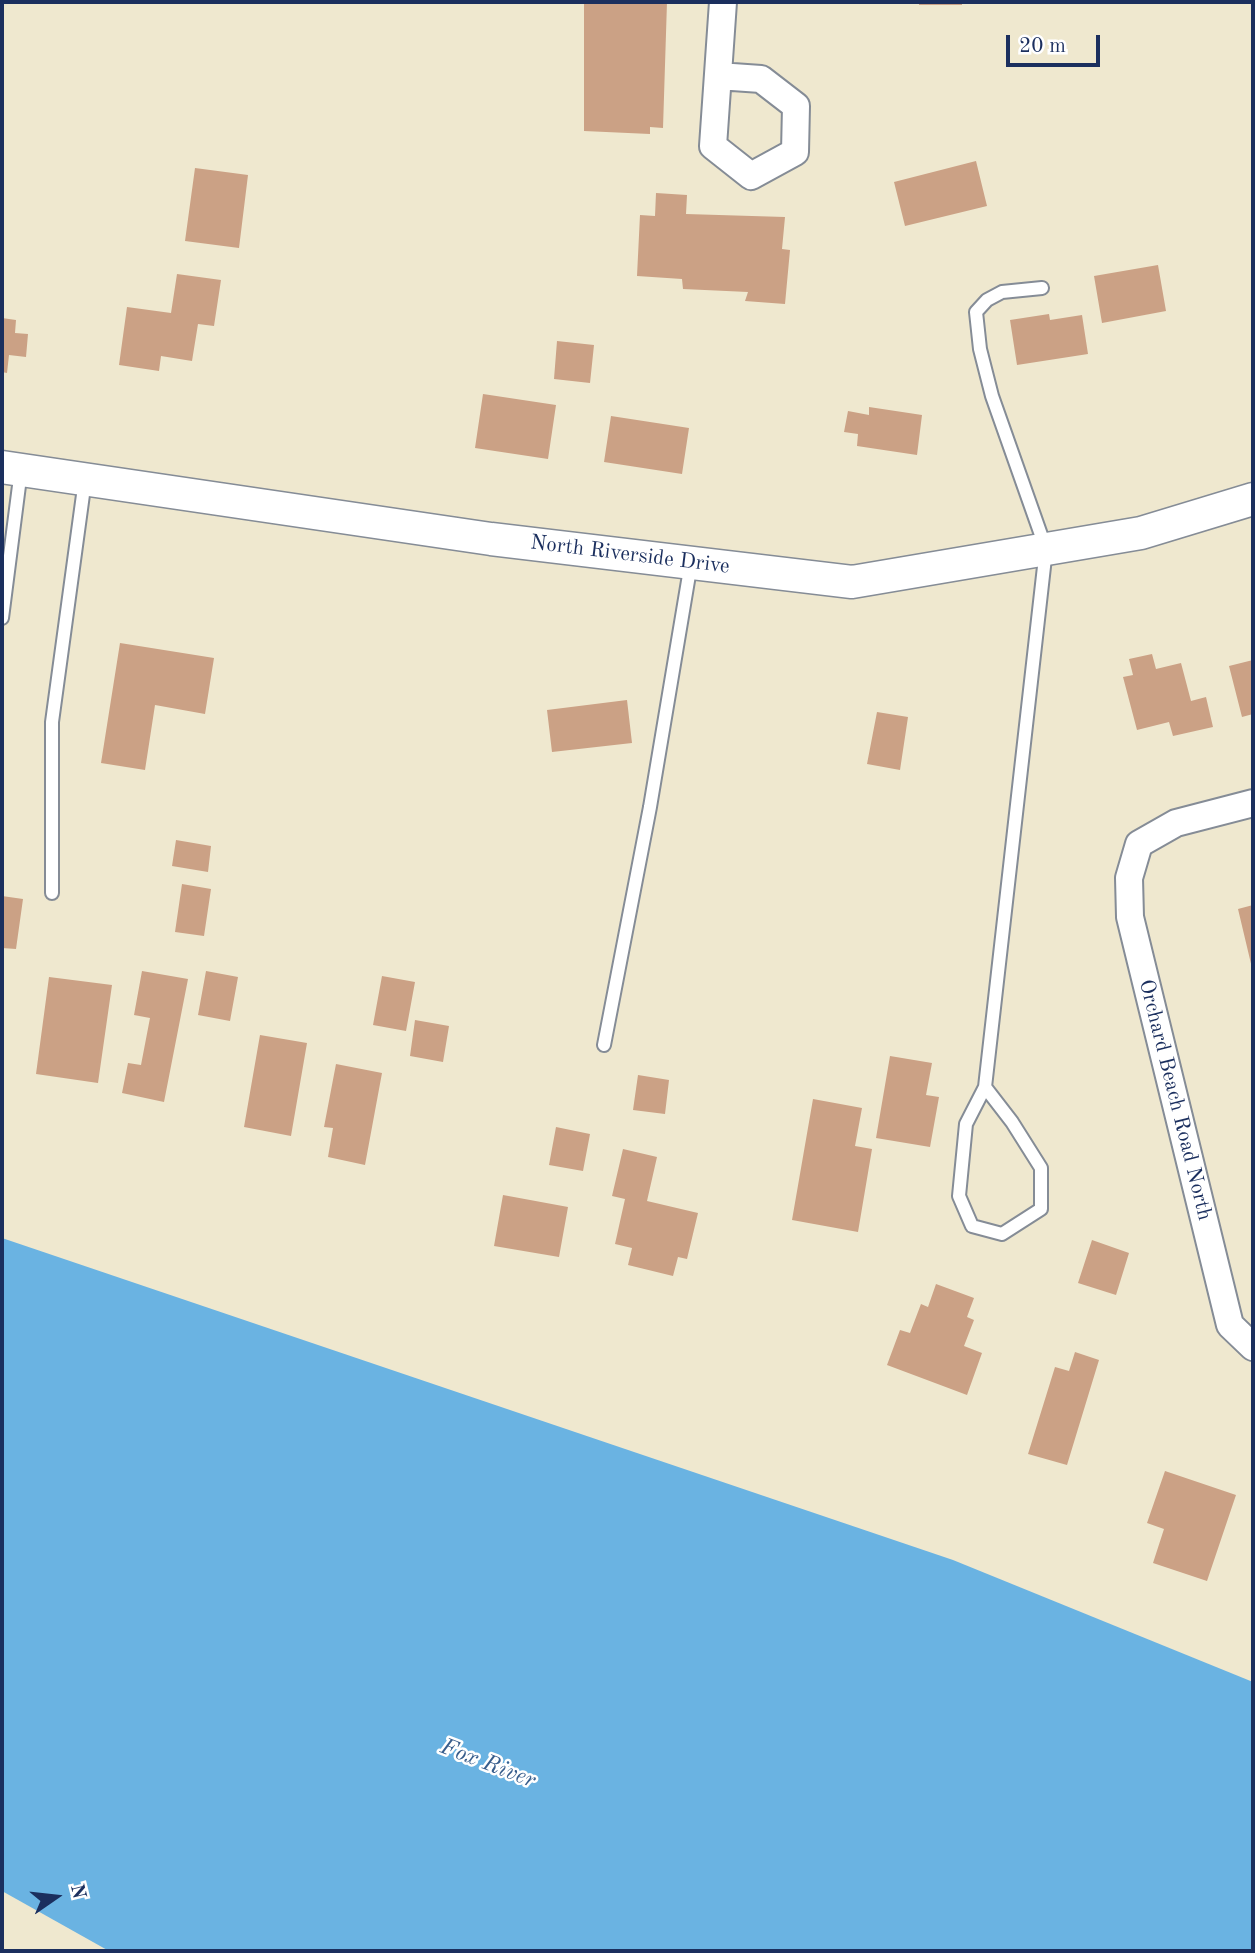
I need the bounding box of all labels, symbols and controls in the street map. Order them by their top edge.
scale bar [1010,21,1104,65]
text: 20 m [1019,36,1066,57]
street label: North Riverside Drive [529,530,731,580]
street label: Orchard Beach Road North [1133,977,1217,1223]
water label: Fox River [437,1733,539,1795]
north arrow [21,1862,91,1932]
text: N [66,1882,88,1901]

